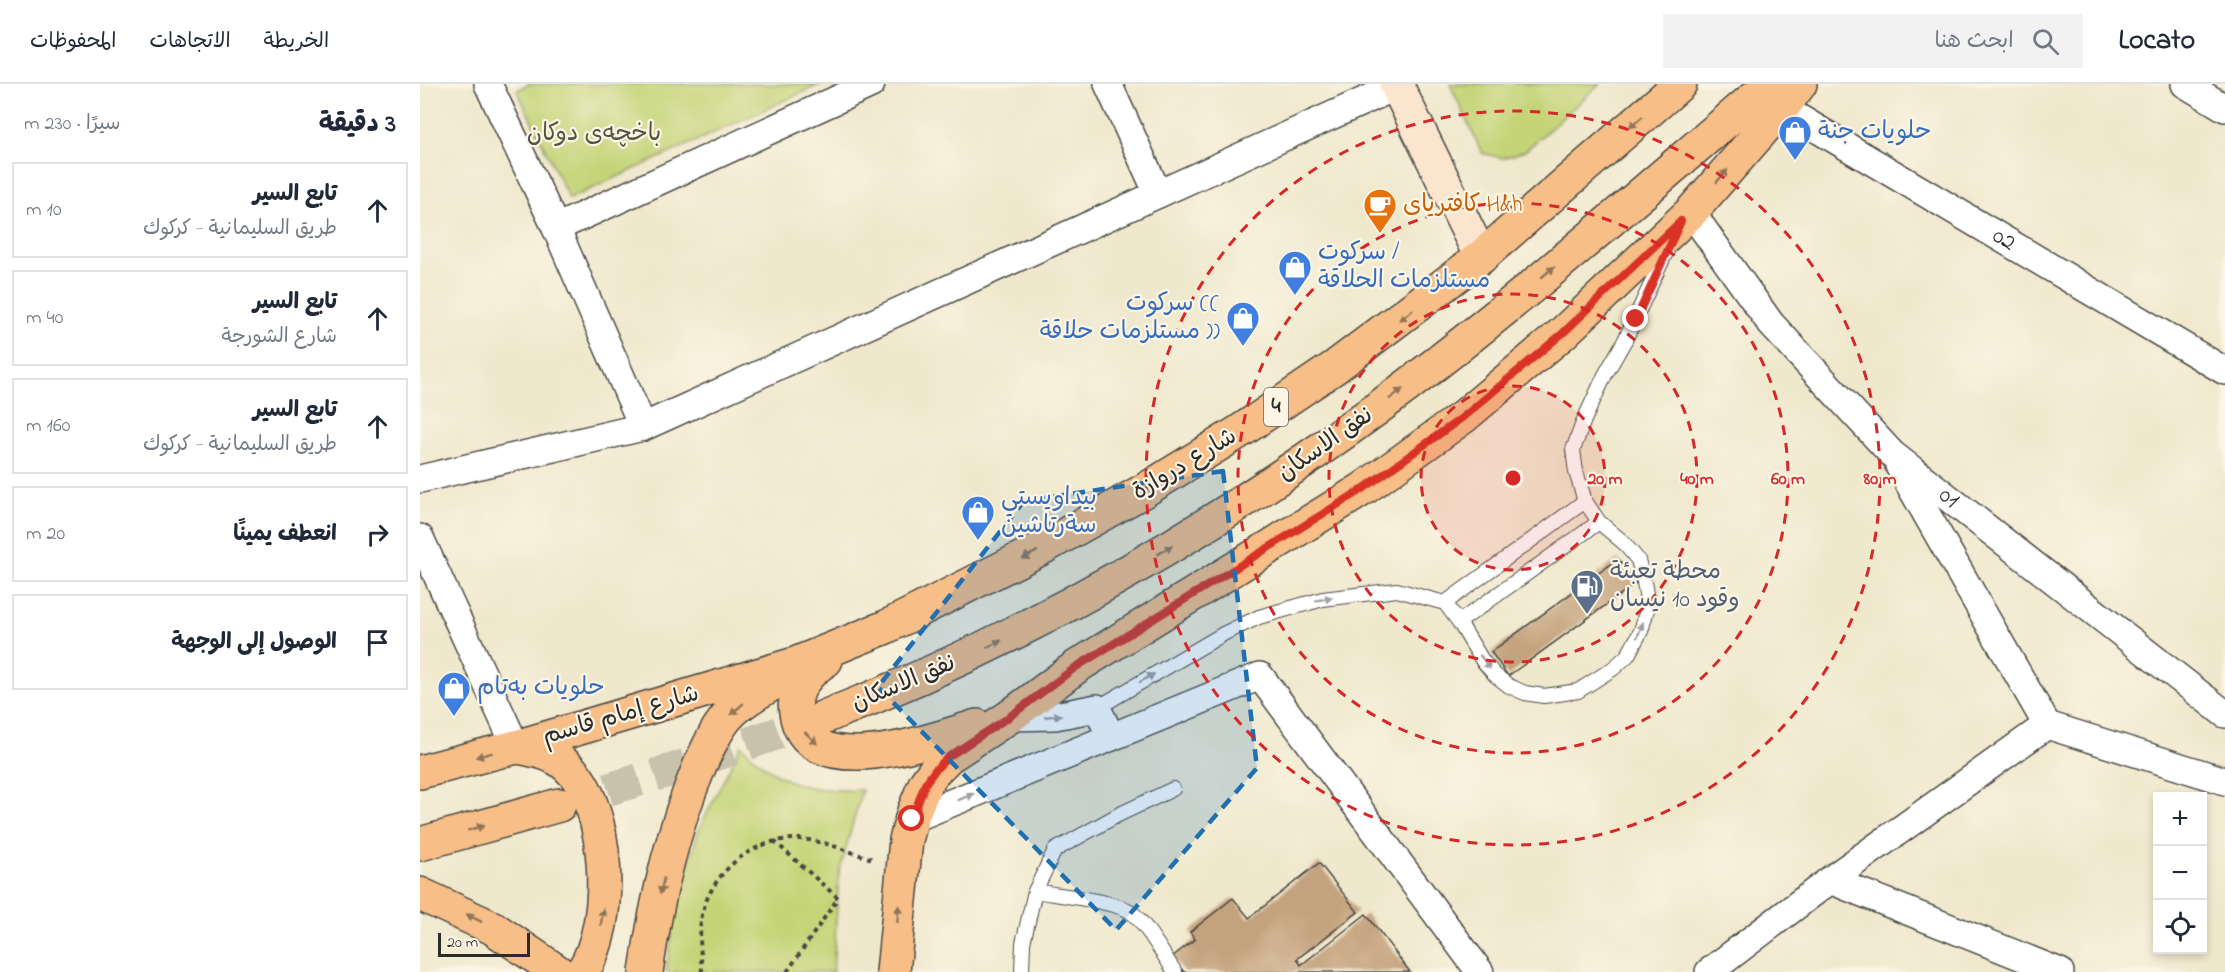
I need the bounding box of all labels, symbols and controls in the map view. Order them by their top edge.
search box [1663,14,2083,68]
text: Locato [2119,21,2195,62]
icon: search [2029,25,2062,58]
text: ابحث هنا [1935,26,2014,58]
text: المحفوظات [30,27,116,57]
text: الاتجاهات [149,27,231,57]
text: الخريطة [264,27,329,57]
text: 3 دقيقة [319,106,396,144]
text: سيرًا · 230 m [24,110,120,139]
shop icon: حلویات جنة [1777,114,1813,161]
one-way arrow [1629,115,1644,128]
place label: حلویات جنة [1818,115,1931,150]
park label: باخچەی دوکان [527,117,661,152]
one-way arrow [1715,169,1728,184]
text: تابع السير [253,179,337,211]
cafe icon: کافتریای H&h [1362,187,1398,234]
place label: کافتریای H&h [1403,188,1523,223]
icon: ahead [361,194,394,227]
text: 10 m [26,196,62,225]
text: طريق السليمانية - كركوك [143,215,337,244]
street label: 02 [1985,219,2022,260]
place label: سركوت / مستلزمات الحلاقة [1318,236,1490,299]
shop icon: سركوت / مستلزمات الحلاقة [1277,249,1313,296]
one-way arrow [1540,266,1555,279]
text: تابع السير [253,287,337,319]
place label: سركوت (( مستلزمات حلاقة )) [1040,287,1220,350]
shop icon: سركوت (( مستلزمات حلاقة )) [1225,300,1261,347]
icon: ahead [361,302,394,335]
text: 40 m [26,304,63,333]
route end [1622,305,1648,331]
one-way arrow [1399,309,1415,321]
text: شارع الشورجة [222,323,337,352]
road number: 4 [1264,388,1288,426]
one-way arrow [1388,389,1403,401]
text: تابع السير [253,395,337,427]
street label: نفق الاسكان [1271,399,1381,491]
icon: ahead [361,410,394,443]
text: 160 m [26,412,70,441]
street label: شارع دروازة [1126,420,1244,510]
text: طريق السليمانية - كركوك [143,431,337,460]
text: 20 m [1586,467,1623,493]
text: 40 m [1680,467,1714,493]
text: 60 m [1771,467,1805,493]
text: 80 m [1863,467,1897,493]
centre of rings [1503,468,1523,488]
street label: 01 [1931,479,1967,518]
place label: بيداويستي سةرتاشين [1001,481,1097,544]
shop icon: بيداويستي سةرتاشين [960,494,996,541]
icon: right [361,518,394,551]
text: انعطف يمينًا [233,519,337,551]
text: 20 m [26,520,65,549]
one-way arrow [1157,545,1173,556]
one-way arrow [1021,550,1038,560]
place label: محطة تعبئة وقود 10 نيسان [1610,555,1740,618]
fuel station icon: محطة تعبئة وقود 10 نيسان [1569,568,1605,615]
one-way arrow [1315,595,1334,604]
one-way arrow [1636,621,1646,639]
icon: arrive [361,626,394,659]
text: الوصول إلى الوجهة [171,627,337,659]
one-way arrow [985,639,1002,648]
street label: نفق الاسكان [847,646,961,722]
one-way arrow [1478,655,1490,670]
shop icon: حلویات بەتام [436,670,472,717]
place label: حلویات بەتام [477,671,605,706]
one-way arrow [1139,673,1155,684]
street label: شارع إمام قاسم [539,677,703,755]
one-way arrow [729,702,745,715]
one-way arrow [1044,711,1063,721]
one-way arrow [803,731,818,745]
one-way arrow [474,751,493,761]
one-way arrow [957,792,975,802]
map controls [2153,792,2207,954]
button: + [2153,792,2207,846]
route start [898,805,924,831]
one-way arrow [467,823,485,832]
button: − [2153,846,2207,900]
one-way arrow [656,876,666,895]
button: locate [2153,900,2207,954]
one-way arrow [893,904,903,923]
one-way arrow [597,908,606,927]
one-way arrow [465,914,482,923]
scale bar [438,930,530,958]
text: 20 m [447,931,478,955]

